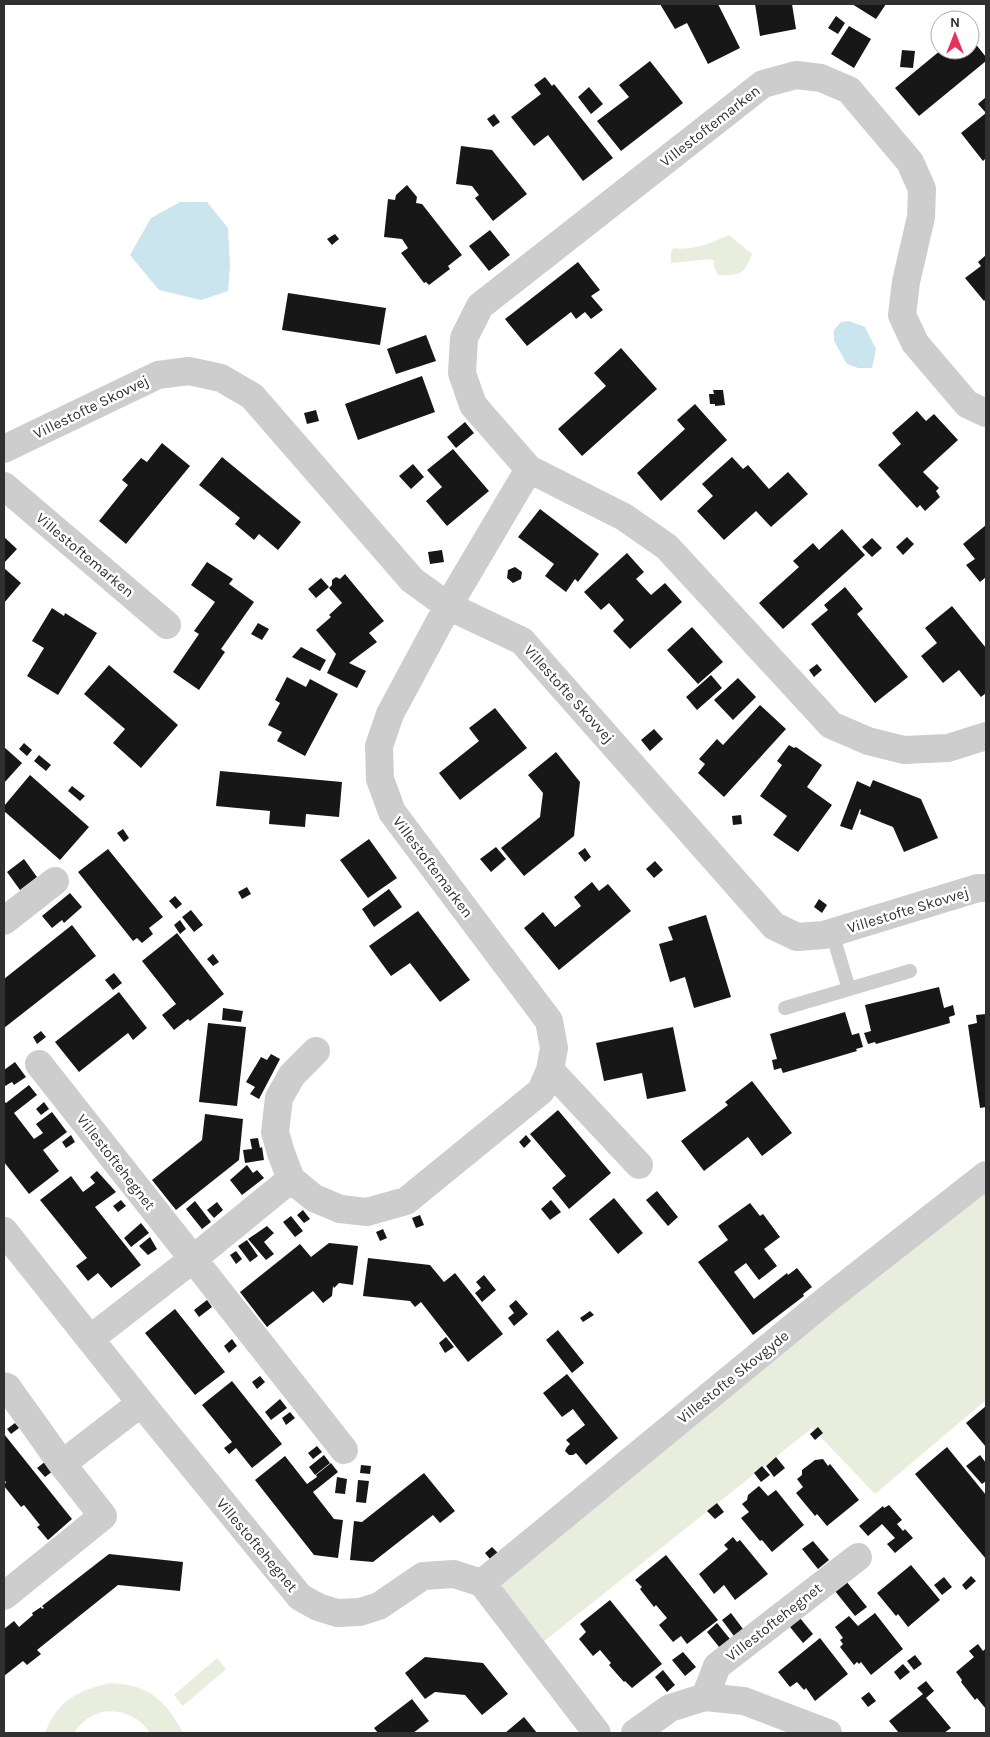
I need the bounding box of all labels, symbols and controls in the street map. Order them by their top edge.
north arrow [930,10,980,60]
text: N [950,14,960,31]
street label: Villestoftemarken [656,81,764,171]
street label: Villestofte Skovvej [30,371,152,443]
street label: Villestoftemarken [32,509,138,601]
street label: Villestofte Skovvej [520,641,618,747]
street label: Villestoftemarken [389,813,477,921]
street label: Villestofte Skovvej [845,883,971,937]
street label: Villestoftehegnet [73,1110,159,1214]
street label: Villestofte Skovgyde [674,1327,792,1427]
street label: Villestoftehegnet [213,1494,302,1596]
street label: Villestoftehegnet [722,1579,826,1665]

